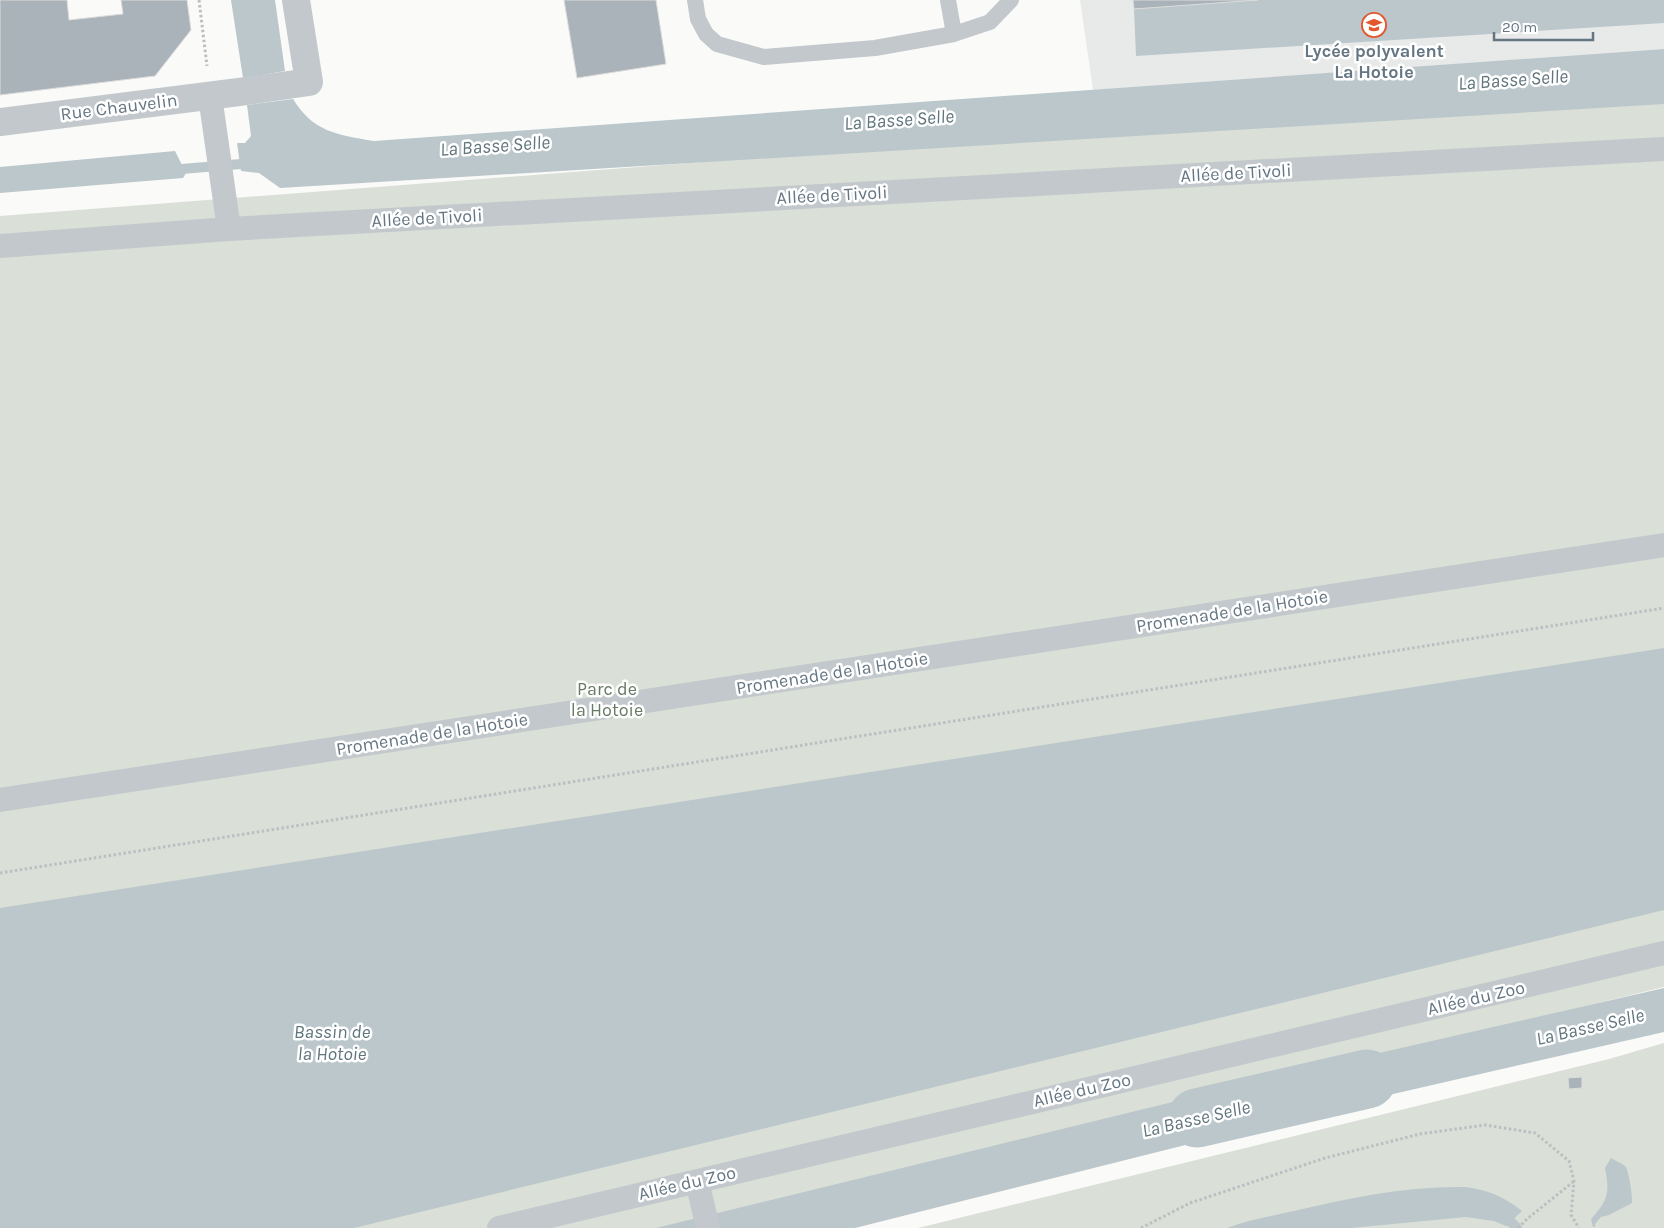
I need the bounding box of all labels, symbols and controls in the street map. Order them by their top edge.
scale bar [1494,10,1593,42]
school or university icon: Lycée polyvalent La Hotoie [1361,12,1387,38]
text: 20 m [1502,18,1537,36]
place label: Lycée polyvalent La Hotoie [1304,40,1444,83]
water label: La Basse Selle [1457,65,1569,95]
street label: Rue Chauvelin [59,89,179,125]
water label: La Basse Selle [843,105,955,135]
water label: La Basse Selle [439,131,551,161]
street label: Allée de Tivoli [1180,159,1292,187]
street label: Allée de Tivoli [776,181,888,209]
street label: Allée de Tivoli [371,204,483,232]
street label: Promenade de la Hotoie [1135,585,1329,637]
street label: Promenade de la Hotoie [735,647,929,699]
park label: Parc de la Hotoie [571,678,643,721]
street label: Promenade de la Hotoie [335,708,529,760]
street label: Allée du Zoo [1425,976,1527,1020]
water label: La Basse Selle [1534,1004,1646,1050]
water label: Bassin de la Hotoie [294,1021,371,1065]
street label: Allée du Zoo [1031,1068,1133,1112]
water label: La Basse Selle [1140,1096,1252,1142]
street label: Allée du Zoo [636,1161,738,1205]

